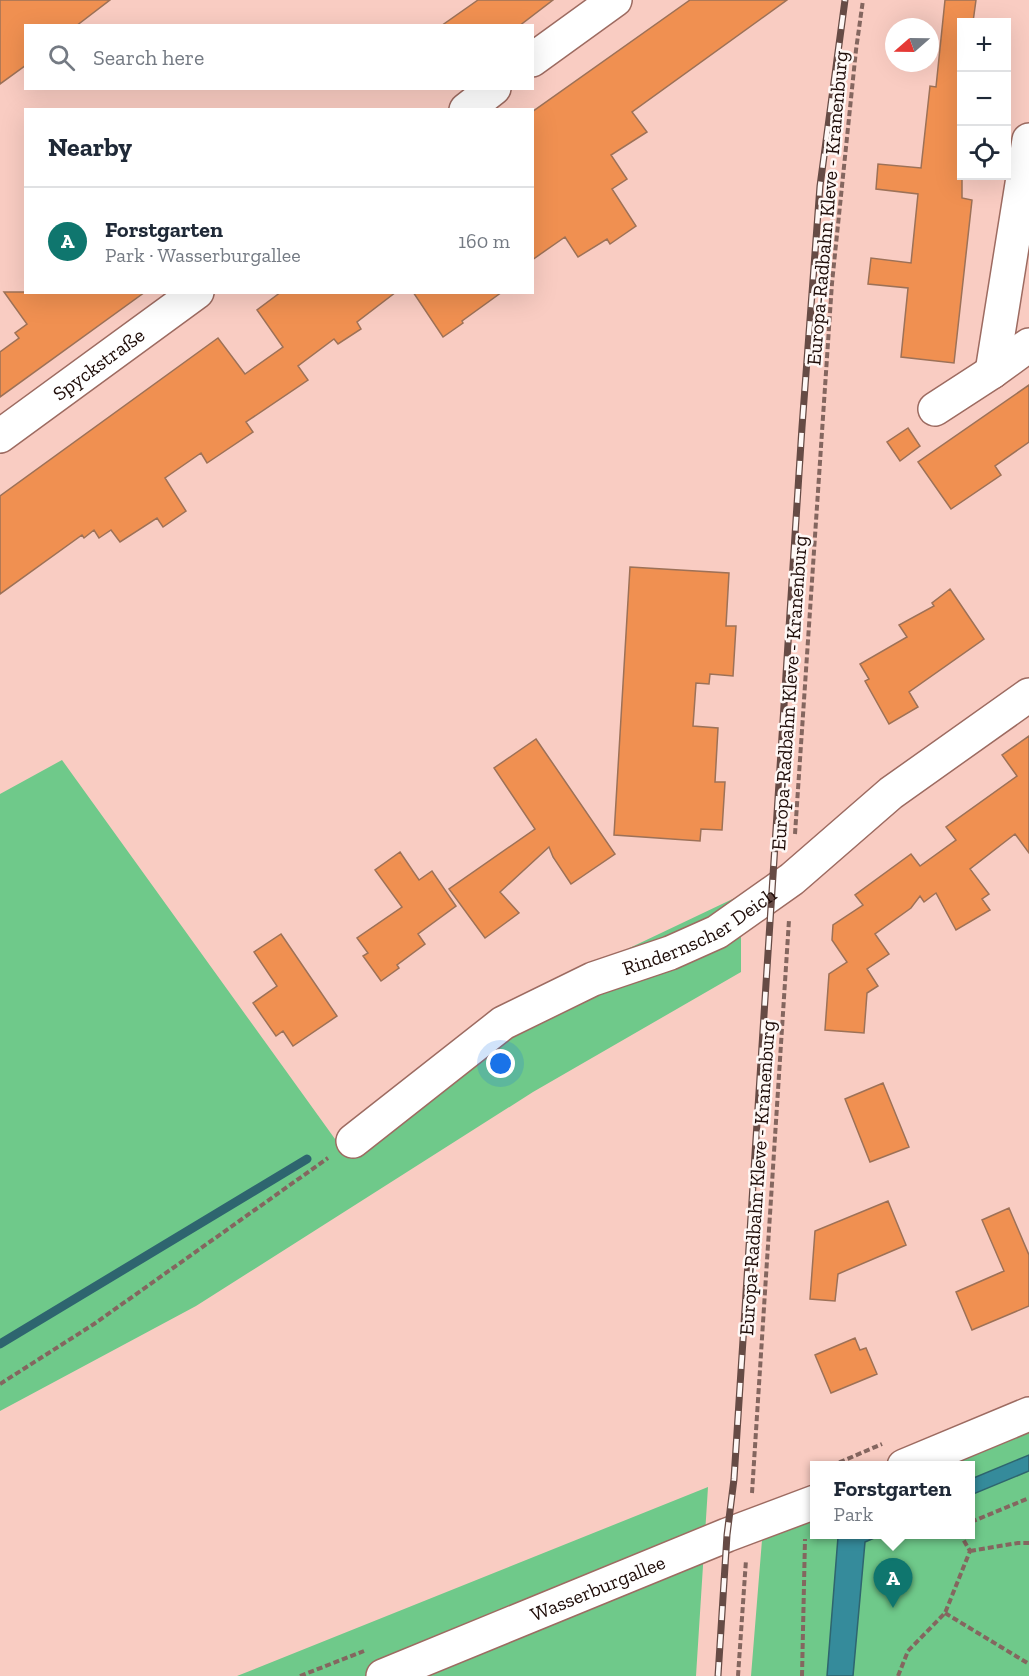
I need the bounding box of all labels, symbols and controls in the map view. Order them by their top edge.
north arrow [885,18,939,72]
map controls [957,18,1011,180]
button: + [957,18,1011,72]
search box [24,24,534,90]
icon: search [45,41,78,74]
text: Search here [93,44,204,71]
street label: Europa-Radbahn Kleve - Kranenburg [801,50,853,366]
button: − [957,72,1011,126]
button: locate [957,126,1011,180]
text: Nearby [48,131,132,163]
text: Forstgarten [105,216,223,243]
text: A [61,229,74,253]
text: 160 m [458,229,510,253]
text: Park · Wasserburgallee [105,243,301,267]
street label: Spyckstraße [48,323,149,405]
street label: Europa-Radbahn Kleve - Kranenburg [766,535,812,851]
street label: Rindernscher Deich [619,882,781,980]
street label: Europa-Radbahn Kleve - Kranenburg [734,1020,780,1336]
your location [486,1049,515,1078]
popup [810,1461,975,1539]
text: Forstgarten [834,1475,951,1502]
text: Park [834,1502,873,1526]
street label: Wasserburgallee [527,1550,668,1626]
pin: A [874,1558,912,1608]

